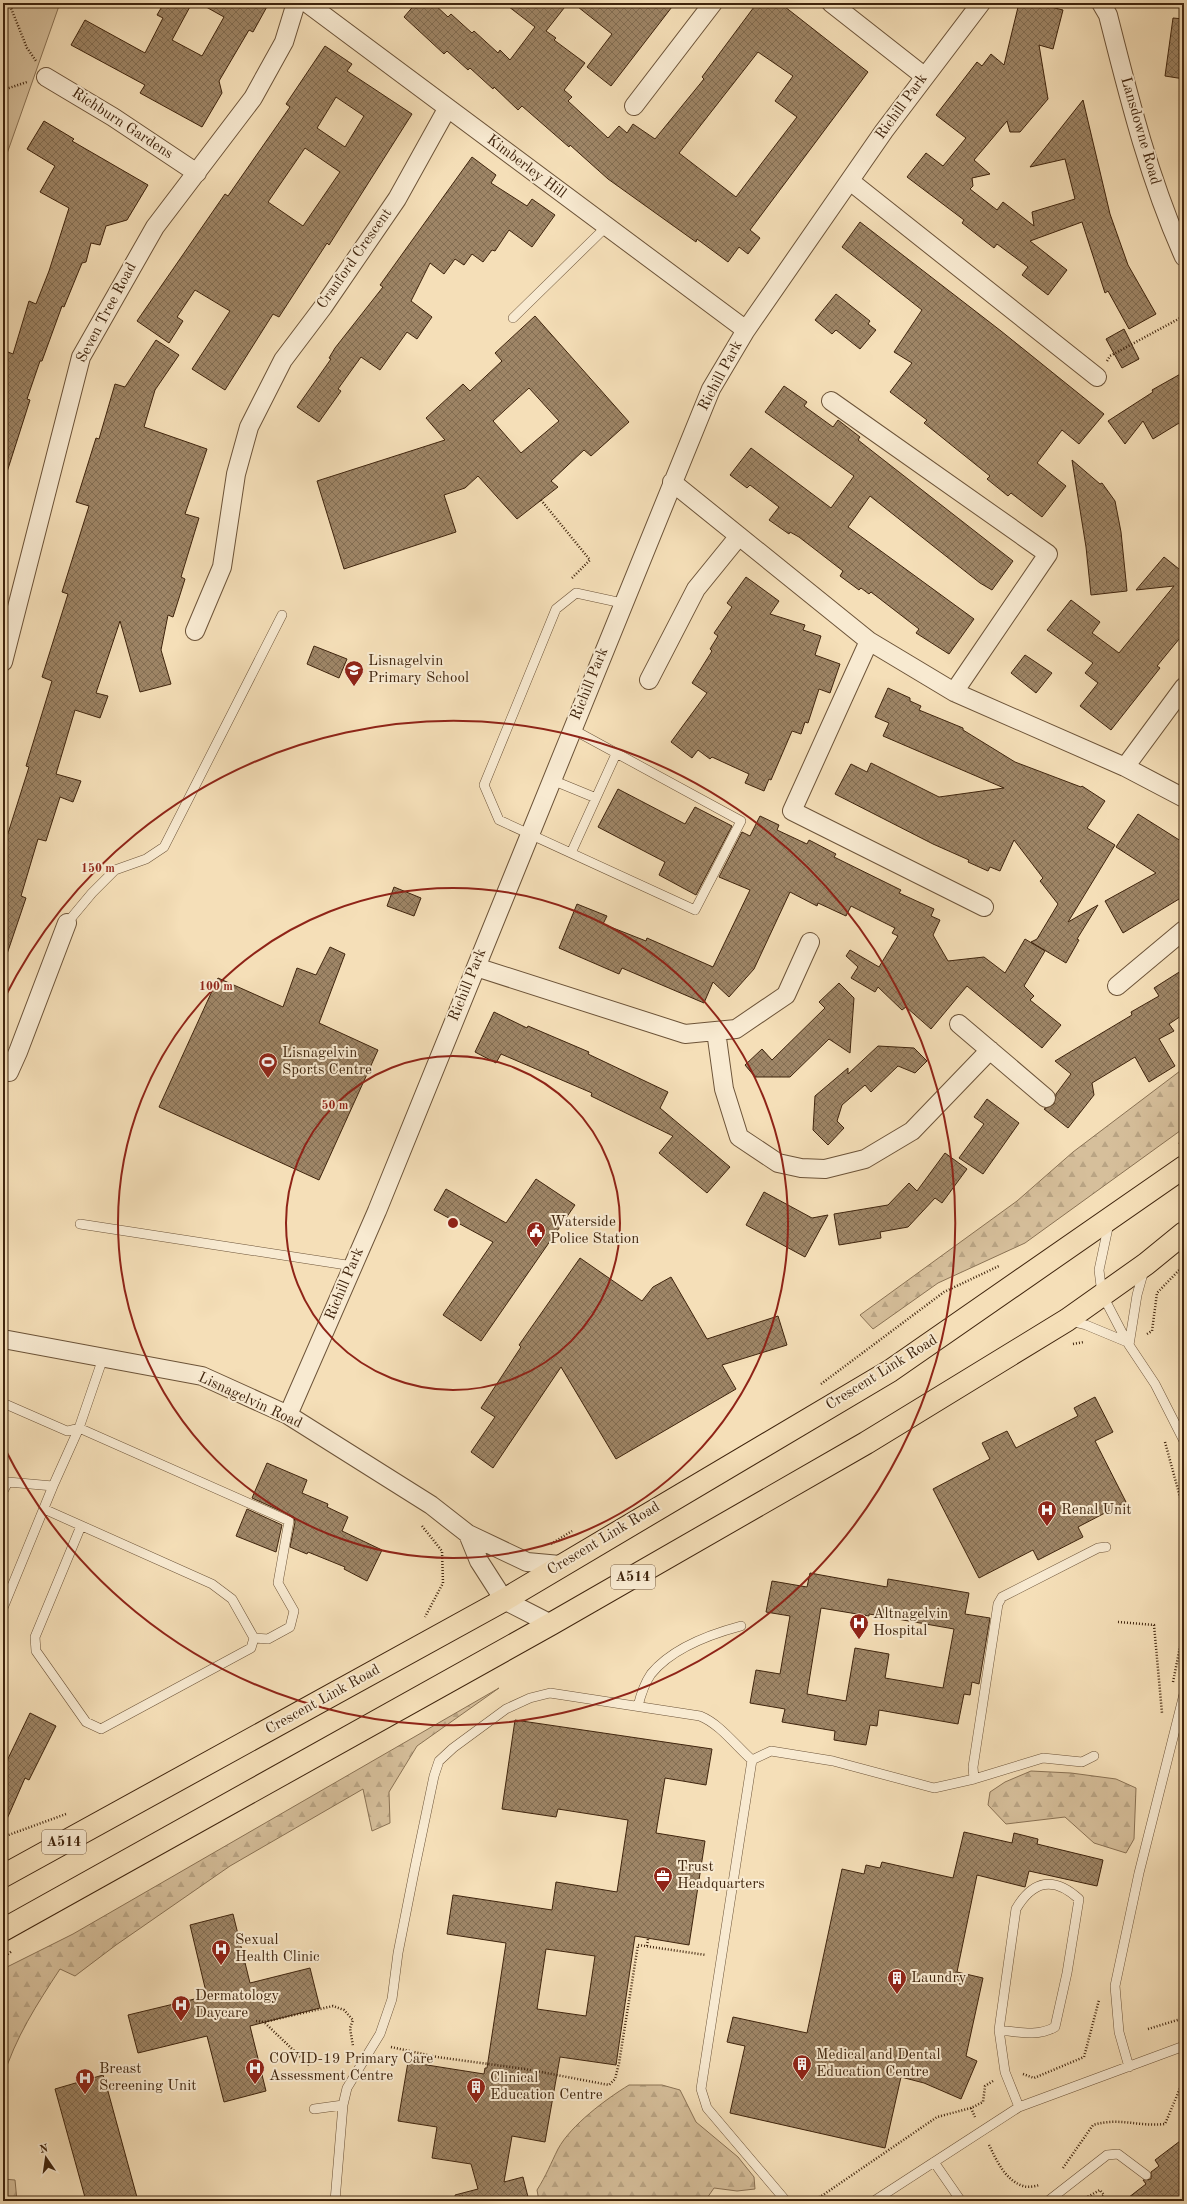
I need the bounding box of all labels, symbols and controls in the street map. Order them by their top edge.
street label: Richill Park [873,71,931,142]
street label: Lansdowne Road [1117,75,1163,187]
street label: Richburn Gardens [69,86,175,162]
street label: Kimberley Hill [484,132,568,202]
street label: Cranford Crescent [315,206,395,312]
street label: Seven Tree Road [74,260,140,365]
street label: Richill Park [696,338,746,413]
street label: Richill Park [569,645,611,722]
place label: Lisnagelvin Primary School [368,654,469,686]
school or university icon: Lisnagelvin Primary School [343,659,365,687]
text: 150 m [81,862,115,875]
street label: Richill Park [447,946,489,1023]
text: 100 m [199,981,233,993]
place label: Lisnagelvin Sports Centre [282,1046,372,1078]
sports icon: Lisnagelvin Sports Centre [257,1051,279,1079]
text: 50 m [322,1099,349,1112]
place label: Waterside Police Station [550,1215,639,1247]
centre of rings [446,1216,460,1230]
public building icon: Waterside Police Station [525,1220,547,1248]
street label: Richill Park [323,1246,367,1322]
street label: Crescent Link Road [824,1333,940,1413]
street label: Lisnagelvin Road [196,1370,304,1432]
street label: Crescent Link Road [545,1499,663,1578]
hospital icon: Renal Unit [1036,1499,1058,1527]
place label: Renal Unit [1061,1503,1132,1518]
road number: A514 [611,1565,655,1589]
place label: Altnagelvin Hospital [873,1607,948,1639]
hospital icon: Altnagelvin Hospital [848,1612,870,1640]
street label: Crescent Link Road [263,1662,383,1738]
road number: A514 [42,1830,86,1854]
place label: Trust Headquarters [677,1860,765,1892]
office icon: Trust Headquarters [652,1865,674,1893]
place label: Sexual Health Clinic [235,1933,320,1965]
hospital icon: Sexual Health Clinic [210,1938,232,1966]
building icon: Laundry [886,1967,908,1995]
place label: Laundry [911,1971,967,1986]
place label: Dermatology Daycare [195,1989,279,2021]
hospital icon: Dermatology Daycare [170,1994,192,2022]
place label: Medical and Dental Education Centre [816,2048,941,2080]
place label: COVID-19 Primary Care Assessment Centre [269,2052,433,2084]
building icon: Medical and Dental Education Centre [791,2053,813,2081]
hospital icon: COVID-19 Primary Care Assessment Centre [244,2057,266,2085]
place label: Breast Screening Unit [99,2062,196,2094]
hospital icon: Breast Screening Unit [74,2067,96,2095]
place label: Clinical Education Centre [490,2071,603,2103]
building icon: Clinical Education Centre [465,2076,487,2104]
north arrow [26,2138,66,2178]
text: N [39,2143,50,2156]

